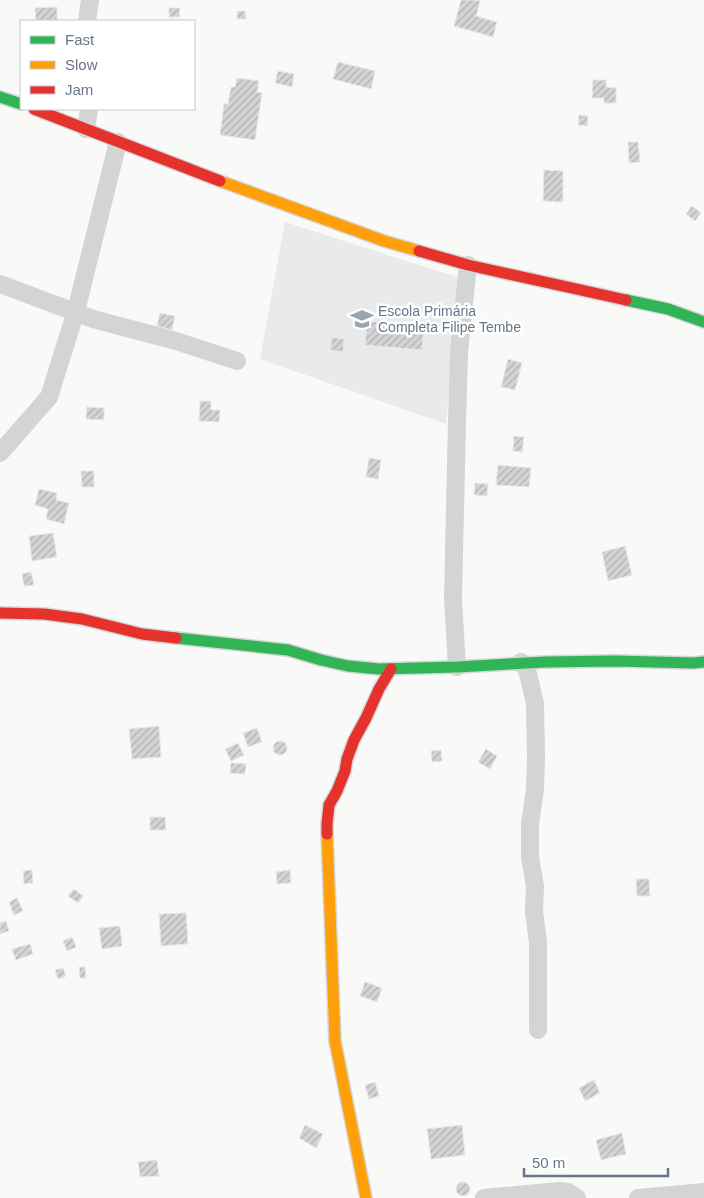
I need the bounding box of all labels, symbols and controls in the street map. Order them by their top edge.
legend [20,20,195,110]
text: Fast [65,31,95,48]
text: Slow [65,56,98,73]
text: Jam [65,81,93,98]
place label: Escola Primária Completa Filipe Tembe [378,303,521,335]
school or university icon: Escola Primária Completa Filipe Tembe [349,306,375,332]
scale bar [524,1146,668,1178]
text: 50 m [532,1154,565,1171]

